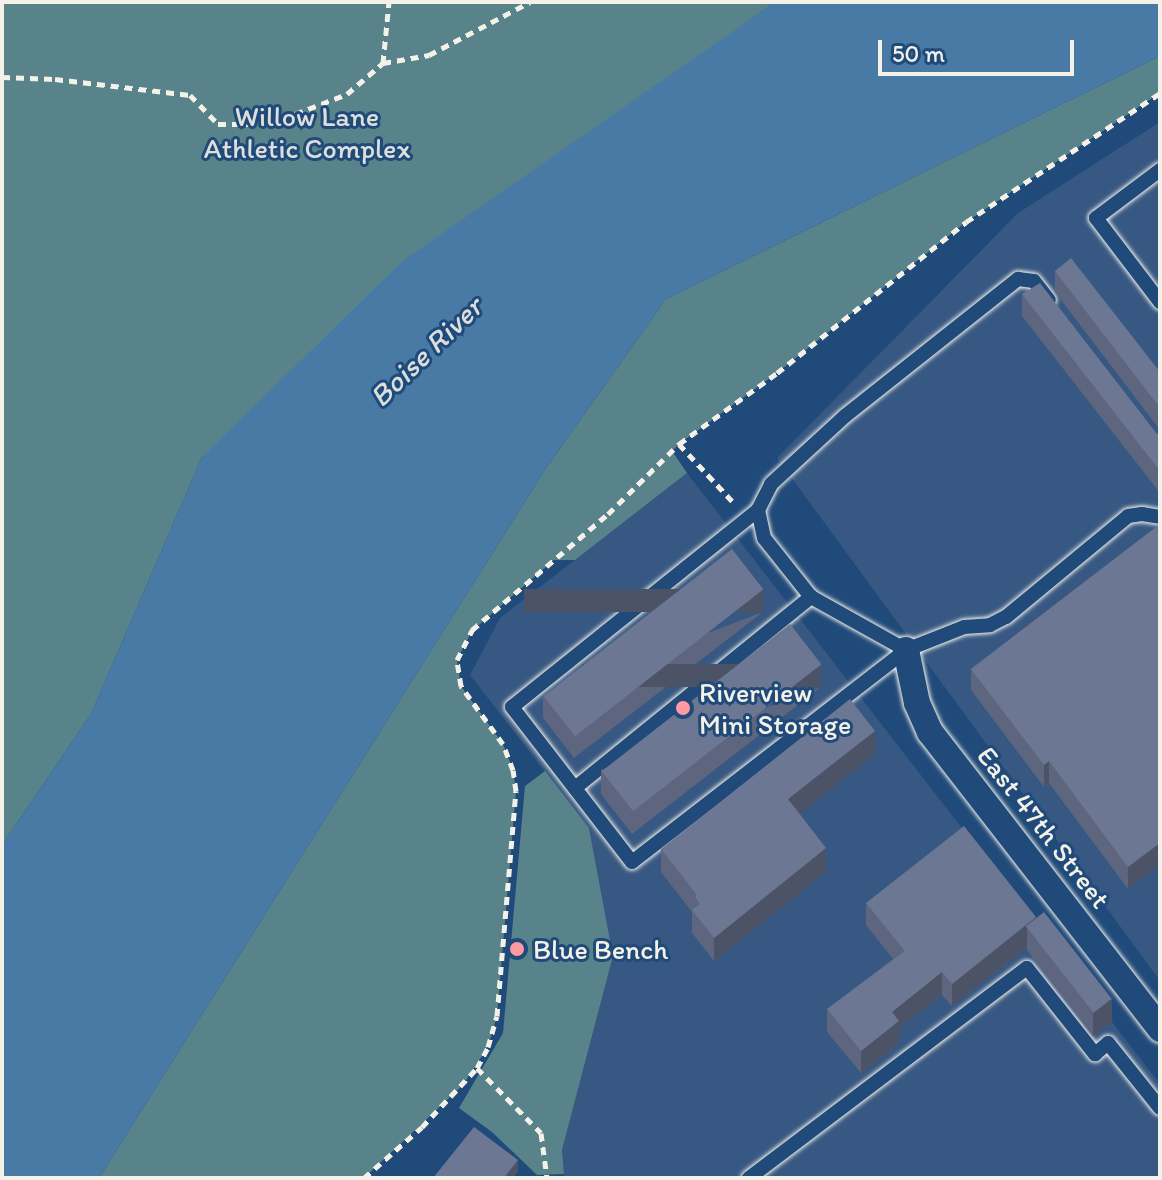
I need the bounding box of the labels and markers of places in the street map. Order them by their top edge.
place label: Riverview Mini Storage [699,675,850,741]
marker: Riverview Mini Storage [674,699,692,717]
place label: Blue Bench [533,932,669,966]
marker: Blue Bench [508,940,526,958]

